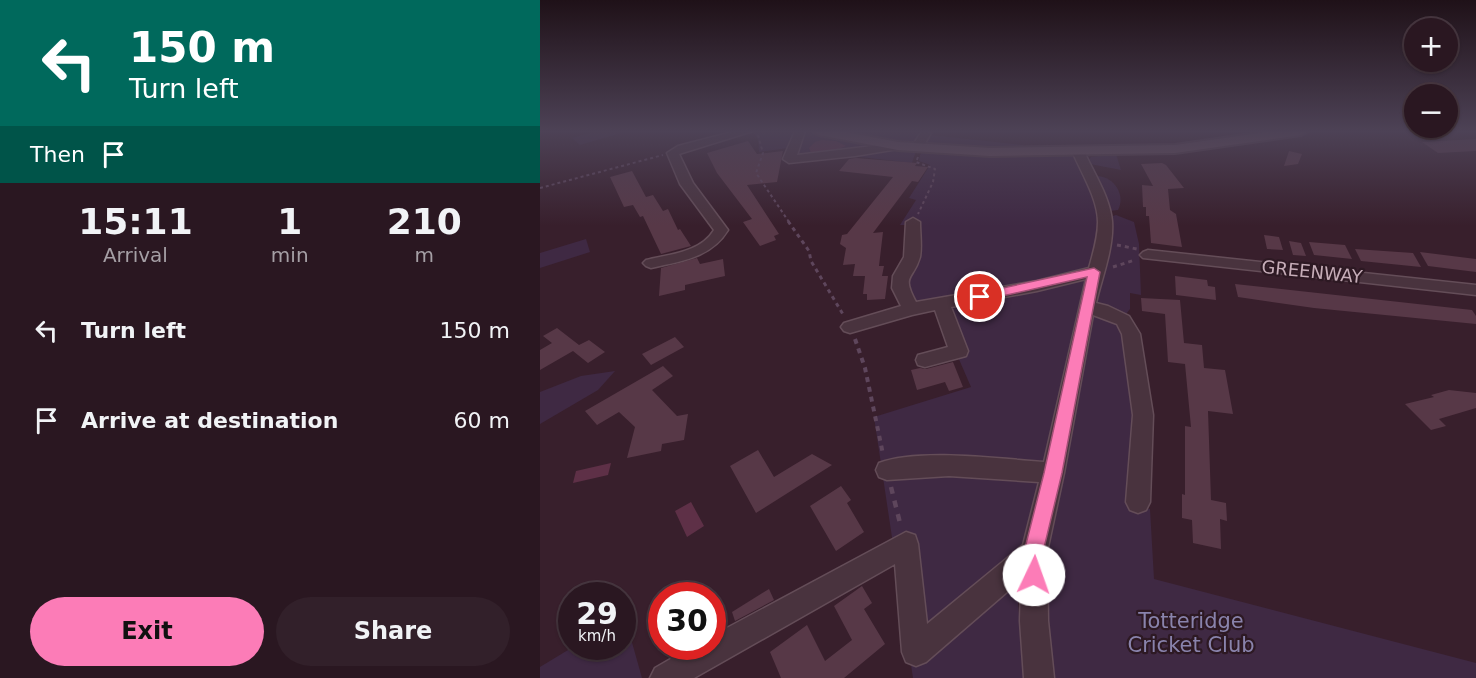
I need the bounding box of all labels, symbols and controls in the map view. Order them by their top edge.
map controls [1404,18,1458,138]
button: + [1404,18,1458,72]
text: 150 m [129,23,275,72]
icon: left [30,24,108,102]
text: Turn left [129,73,239,104]
button: − [1404,84,1458,138]
icon: arrive [97,138,130,171]
text: Then [30,142,85,167]
text: 15:11 [78,201,193,242]
text: 1 [277,201,302,242]
text: 210 [387,201,462,242]
text: Arrival [103,243,168,267]
text: min [271,243,309,267]
text: m [415,243,434,267]
street label: GREENWAY [1261,256,1365,287]
pin [954,271,1005,322]
icon: arrive [963,280,996,313]
icon: left [30,314,63,347]
text: Turn left [81,318,186,343]
text: 150 m [440,318,510,343]
icon: arrive [30,404,63,437]
text: Arrive at destination [81,408,338,433]
text: 60 m [454,408,510,433]
position arrow [1002,543,1066,607]
speed limit sign: 30 [648,582,726,660]
text: 29 [576,596,618,631]
button: Exit [30,597,264,666]
button: Share [276,597,510,666]
park label: Totteridge Cricket Club [1127,609,1255,657]
text: km/h [578,627,616,645]

